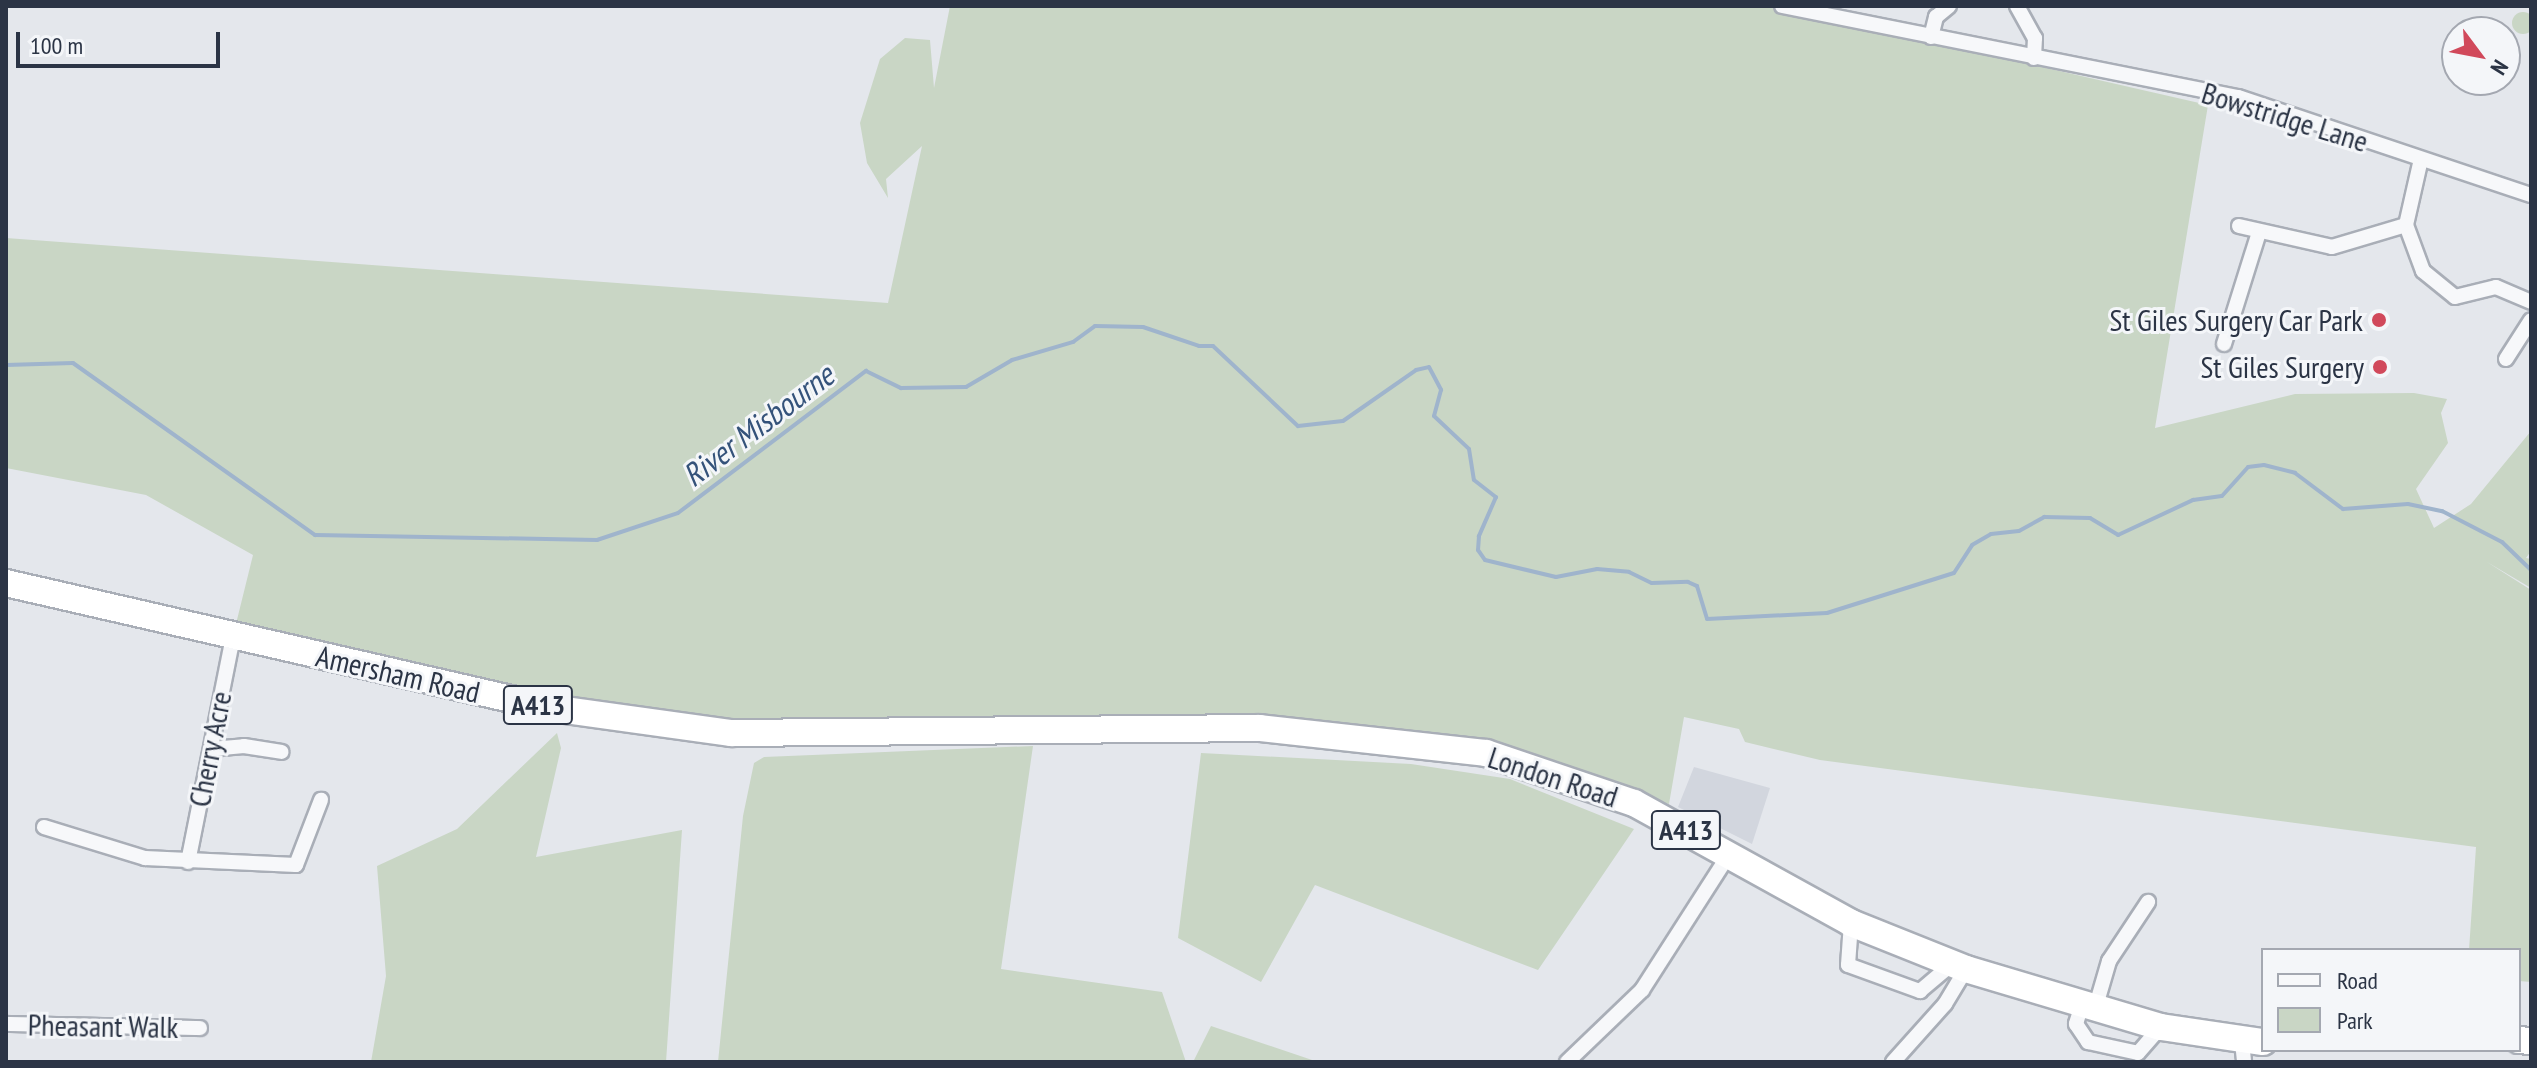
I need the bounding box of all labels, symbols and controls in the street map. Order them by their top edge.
scale bar [20,16,224,66]
north arrow [2441,16,2521,96]
text: 100 m [30,30,83,61]
text: N [2485,55,2515,80]
street label: Bowstridge Lane [2198,75,2372,159]
place label: St Giles Surgery Car Park [2109,302,2363,338]
marker: St Giles Surgery Car Park [2370,311,2388,329]
place label: St Giles Surgery [2200,349,2364,385]
water label: River Misbourne [675,356,841,494]
marker: St Giles Surgery [2371,358,2389,376]
street label: Amersham Road [313,638,483,710]
road number: A413 [502,681,574,729]
street label: Cherry Acre [181,687,239,811]
street label: London Road [1484,739,1622,815]
road number: A413 [1650,806,1722,854]
legend [2261,948,2521,1052]
text: Road [2337,965,2378,996]
text: Park [2337,1005,2373,1036]
street label: Pheasant Walk [27,1007,179,1045]

